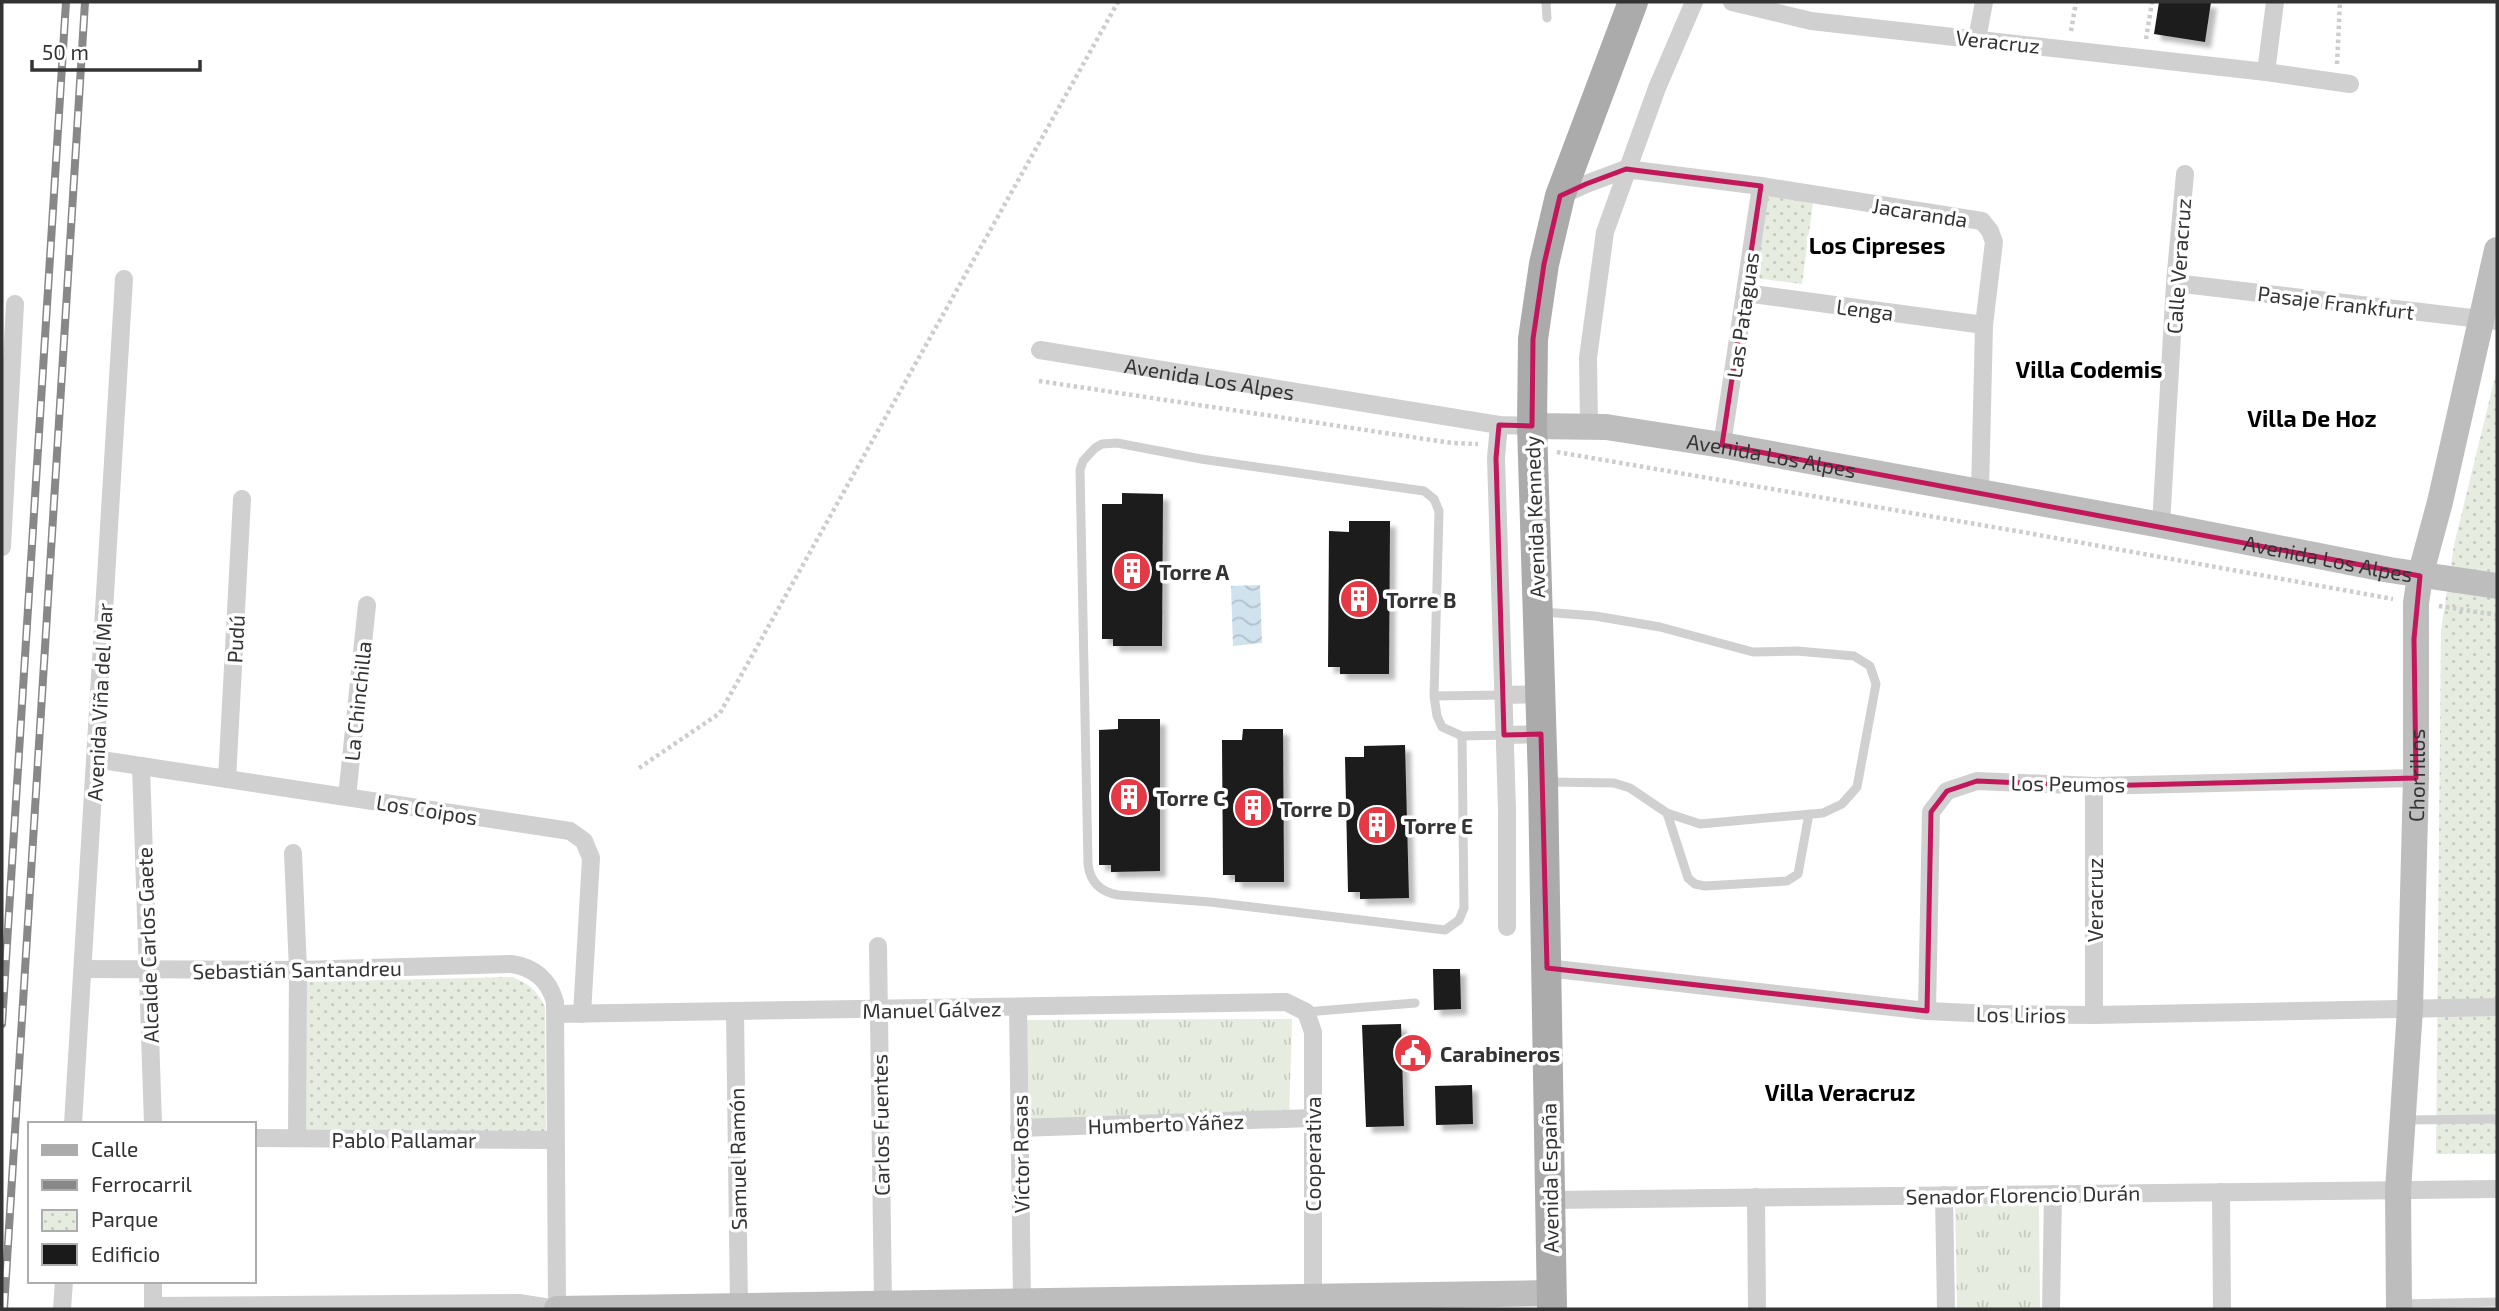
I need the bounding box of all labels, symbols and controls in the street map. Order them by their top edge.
street label: Veracruz [1955,24,2041,58]
scale bar [32,28,200,72]
text: 50 m [42,39,89,64]
street label: Jacaranda [1871,192,1969,232]
street label: Calle Veracruz [2161,197,2195,335]
district label: Los Cipreses [1809,231,1945,259]
street label: Las Pataguas [1721,250,1763,380]
street label: Pasaje Frankfurt [2256,280,2416,325]
street label: Lenga [1835,293,1895,325]
street label: Avenida Los Alpes [1123,352,1296,404]
district label: Villa Codemis [2016,355,2162,383]
district label: Villa De Hoz [2247,404,2377,432]
street label: Avenida Los Alpes [1685,427,1858,482]
street label: Avenida Kennedy [1519,435,1549,599]
street label: Avenida Los Alpes [2242,529,2414,586]
building icon: Torre A [1111,550,1153,592]
place label: Torre A [1159,559,1230,584]
building icon: Torre B [1338,578,1380,620]
place label: Torre B [1386,587,1457,612]
street label: Avenida Viña del Mar [81,602,117,802]
street label: Pudú [221,614,249,664]
street label: La Chinchilla [338,640,376,762]
street label: Chorrillos [2402,729,2429,822]
street label: Los Peumos [2011,770,2125,796]
building icon: Torre C [1108,776,1150,818]
place label: Torre C [1156,785,1225,810]
building icon: Torre D [1232,787,1274,829]
street label: Los Coipos [375,789,479,829]
place label: Torre D [1280,796,1351,821]
building icon: Torre E [1356,804,1398,846]
place label: Torre E [1404,813,1473,838]
street label: Alcalde Carlos Gaete [131,847,163,1043]
street label: Veracruz [2082,858,2107,942]
street label: Sebastián Santandreu [192,955,402,983]
street label: Manuel Gálvez [862,995,1002,1023]
street label: Los Lirios [1976,1001,2066,1027]
public building icon: Carabineros [1392,1032,1434,1074]
place label: Carabineros [1440,1041,1560,1066]
street label: Carlos Fuentes [866,1054,894,1196]
district label: Villa Veracruz [1765,1078,1915,1106]
street label: Samuel Ramón [723,1088,751,1230]
street label: Víctor Rosas [1006,1095,1034,1213]
street label: Cooperativa [1300,1097,1325,1212]
street label: Avenida España [1535,1103,1563,1253]
street label: Humberto Yáñez [1087,1108,1245,1138]
legend [28,1122,256,1283]
street label: Pablo Pallamar [332,1127,477,1152]
text: Calle [91,1136,138,1161]
text: Ferrocarril [91,1171,193,1196]
street label: Senador Florencio Durán [1905,1179,2141,1209]
text: Parque [91,1206,158,1231]
text: Edificio [91,1241,160,1266]

